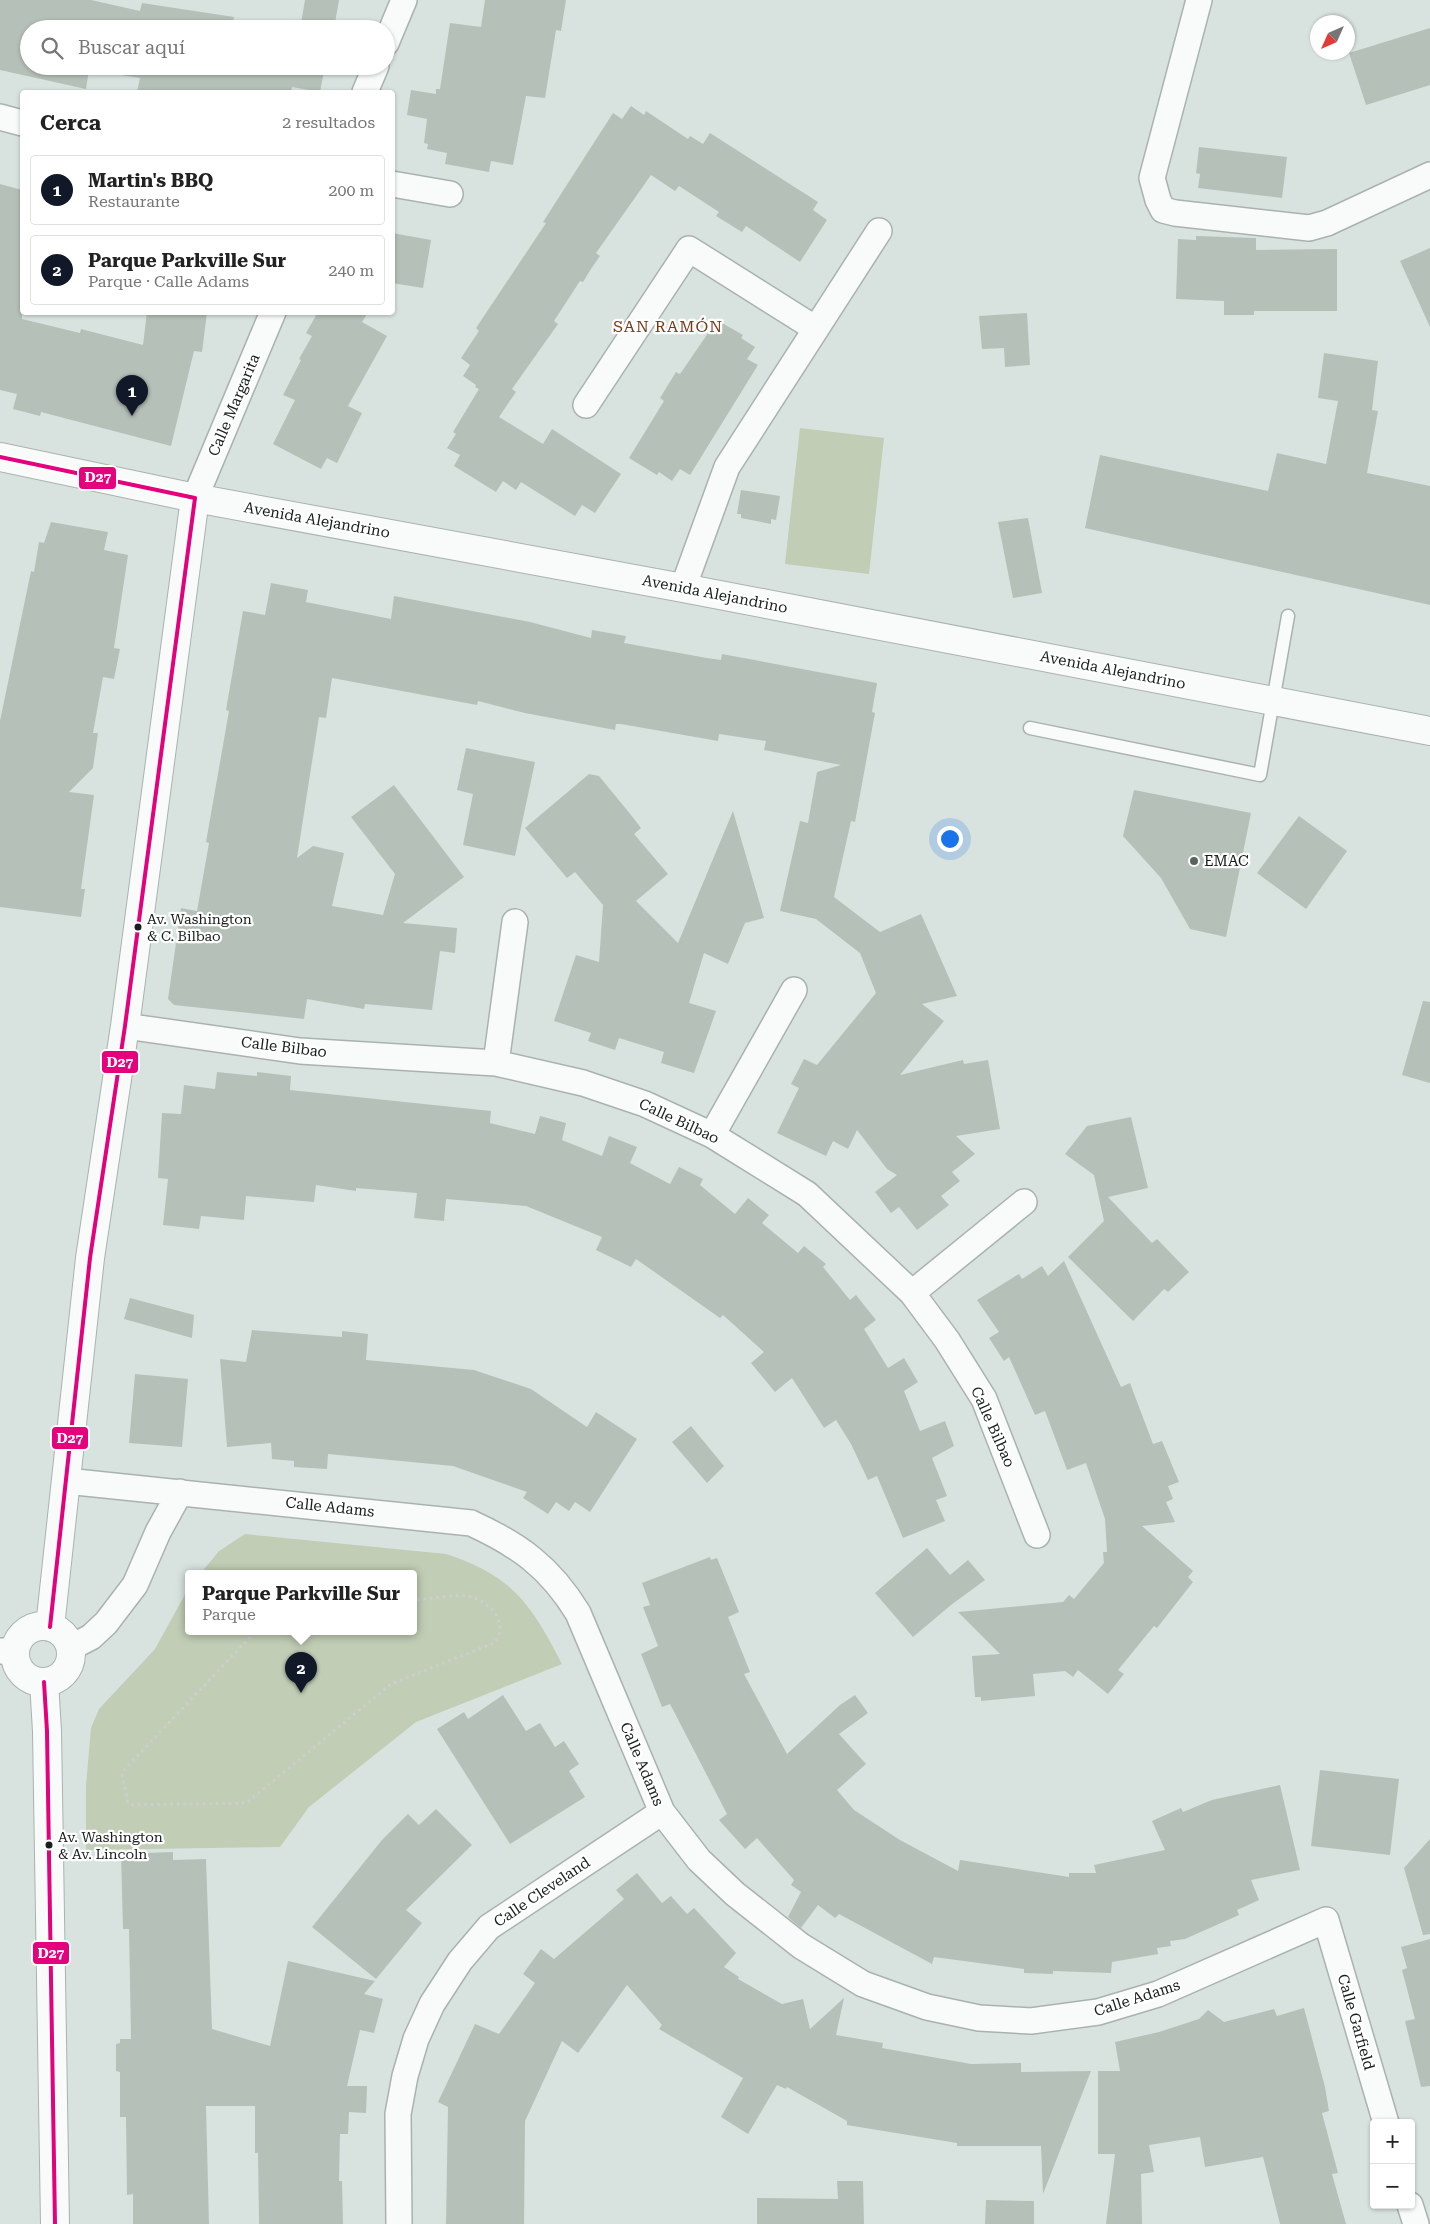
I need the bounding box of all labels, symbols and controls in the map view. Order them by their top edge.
north arrow [1310,15,1355,60]
search box [20,20,395,75]
icon: search [38,34,66,62]
text: Buscar aquí [78,36,185,59]
text: Cerca [40,111,101,135]
text: 2 resultados [282,113,375,132]
text: Martin's BBQ [88,169,213,192]
text: 1 [53,181,61,200]
text: 200 m [328,181,374,200]
text: Restaurante [88,192,180,211]
text: Parque Parkville Sur [88,249,286,272]
text: 2 [53,261,61,280]
text: 240 m [328,261,374,280]
text: Parque · Calle Adams [88,272,249,291]
district label: SAN RAMÓN [613,317,723,336]
street label: Calle Margarita [204,351,264,459]
pin: 1 [116,375,148,416]
line badge: D27 [78,466,117,490]
text: D27 [85,469,112,485]
street label: Avenida Alejandrino [243,498,391,542]
street label: Avenida Alejandrino [641,571,789,617]
street label: Avenida Alejandrino [1039,647,1187,693]
your location [937,826,963,852]
place label: EMAC [1204,852,1249,870]
marker: EMAC [1188,855,1200,867]
place label: Av. Washington & C. Bilbao [147,911,252,944]
marker: Av. Washington & C. Bilbao [133,922,143,932]
street label: Calle Bilbao [240,1033,328,1061]
line badge: D27 [101,1050,139,1074]
text: D27 [107,1054,134,1070]
street label: Calle Bilbao [636,1095,722,1147]
street label: Calle Bilbao [967,1384,1019,1470]
line badge: D27 [51,1426,89,1450]
text: D27 [57,1430,84,1446]
street label: Calle Adams [285,1493,375,1521]
popup [185,1570,417,1635]
text: Parque Parkville Sur [202,1582,400,1605]
text: Parque [202,1605,256,1624]
pin: 2 [285,1652,317,1693]
street label: Calle Adams [616,1719,668,1809]
place label: Av. Washington & Av. Lincoln [58,1829,163,1862]
marker: Av. Washington & Av. Lincoln [44,1840,54,1850]
street label: Calle Cleveland [490,1853,594,1931]
line badge: D27 [32,1941,70,1965]
text: D27 [38,1945,65,1961]
street label: Calle Garfield [1334,1972,1378,2072]
street label: Calle Adams [1092,1976,1182,2020]
map controls [1370,2119,1415,2209]
button: + [1370,2119,1415,2164]
button: − [1370,2164,1415,2209]

